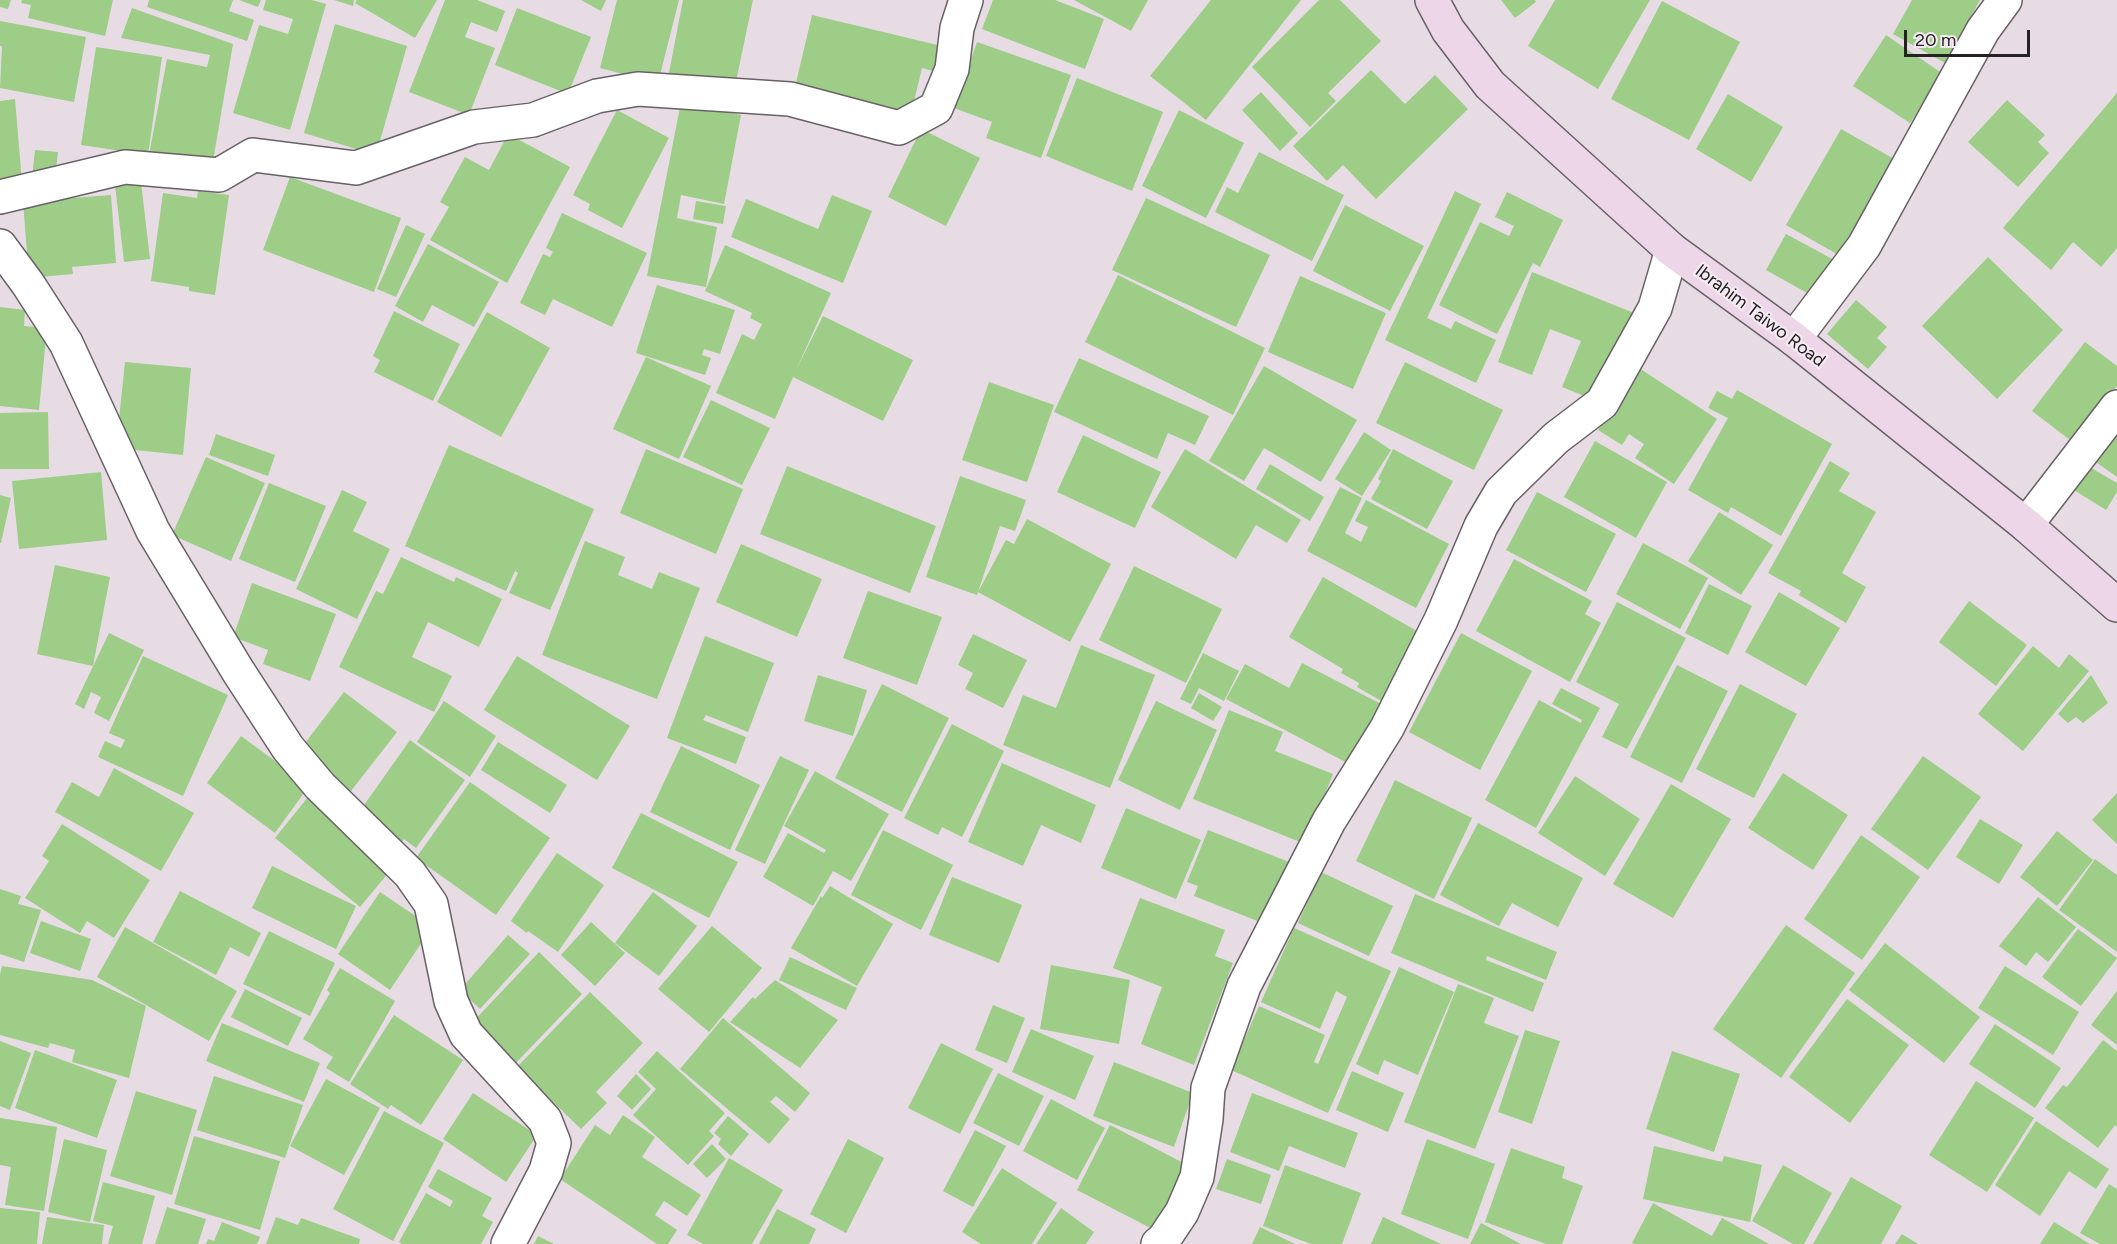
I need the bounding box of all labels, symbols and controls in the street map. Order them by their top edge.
scale bar [1907,18,2033,56]
text: 20 m [1915,29,1956,51]
street label: Ibrahim Taiwo Road [1691,260,1829,372]

